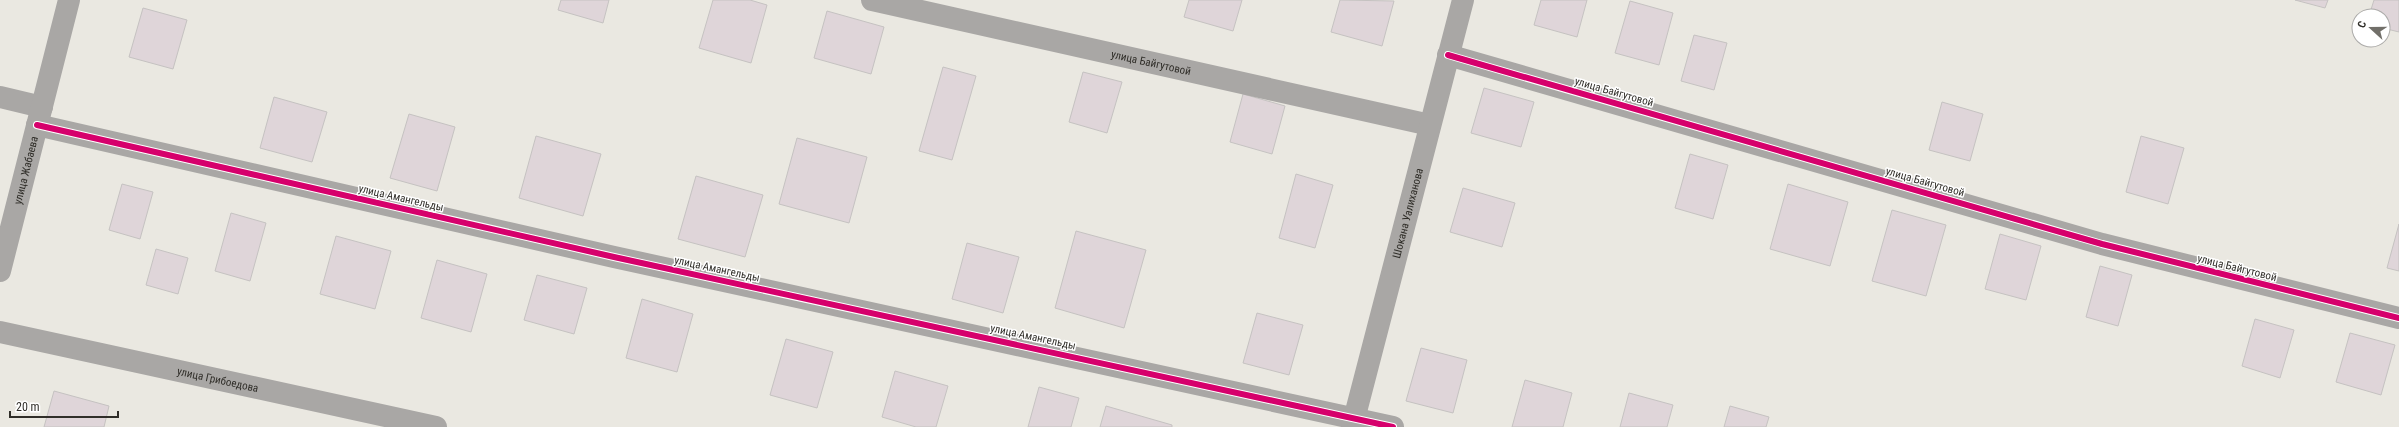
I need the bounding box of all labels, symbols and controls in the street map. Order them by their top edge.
north arrow [2351,8,2391,48]
text: С [2355,19,2369,30]
street label: улица Байгутовой [1110,47,1192,78]
street label: улица Байгутовой [1573,75,1655,109]
street label: улица Жабаева [11,135,41,206]
street label: улица Байгутовой [1884,165,1966,199]
street label: Шокана Уалиханова [1390,167,1426,260]
street label: улица Амангельды [357,182,445,214]
street label: улица Байгутовой [2196,252,2278,284]
street label: улица Амангельды [673,254,761,284]
street label: улица Амангельды [989,322,1077,352]
street label: улица Грибоедова [176,364,260,395]
scale bar [10,393,118,419]
text: 20 m [16,400,40,414]

